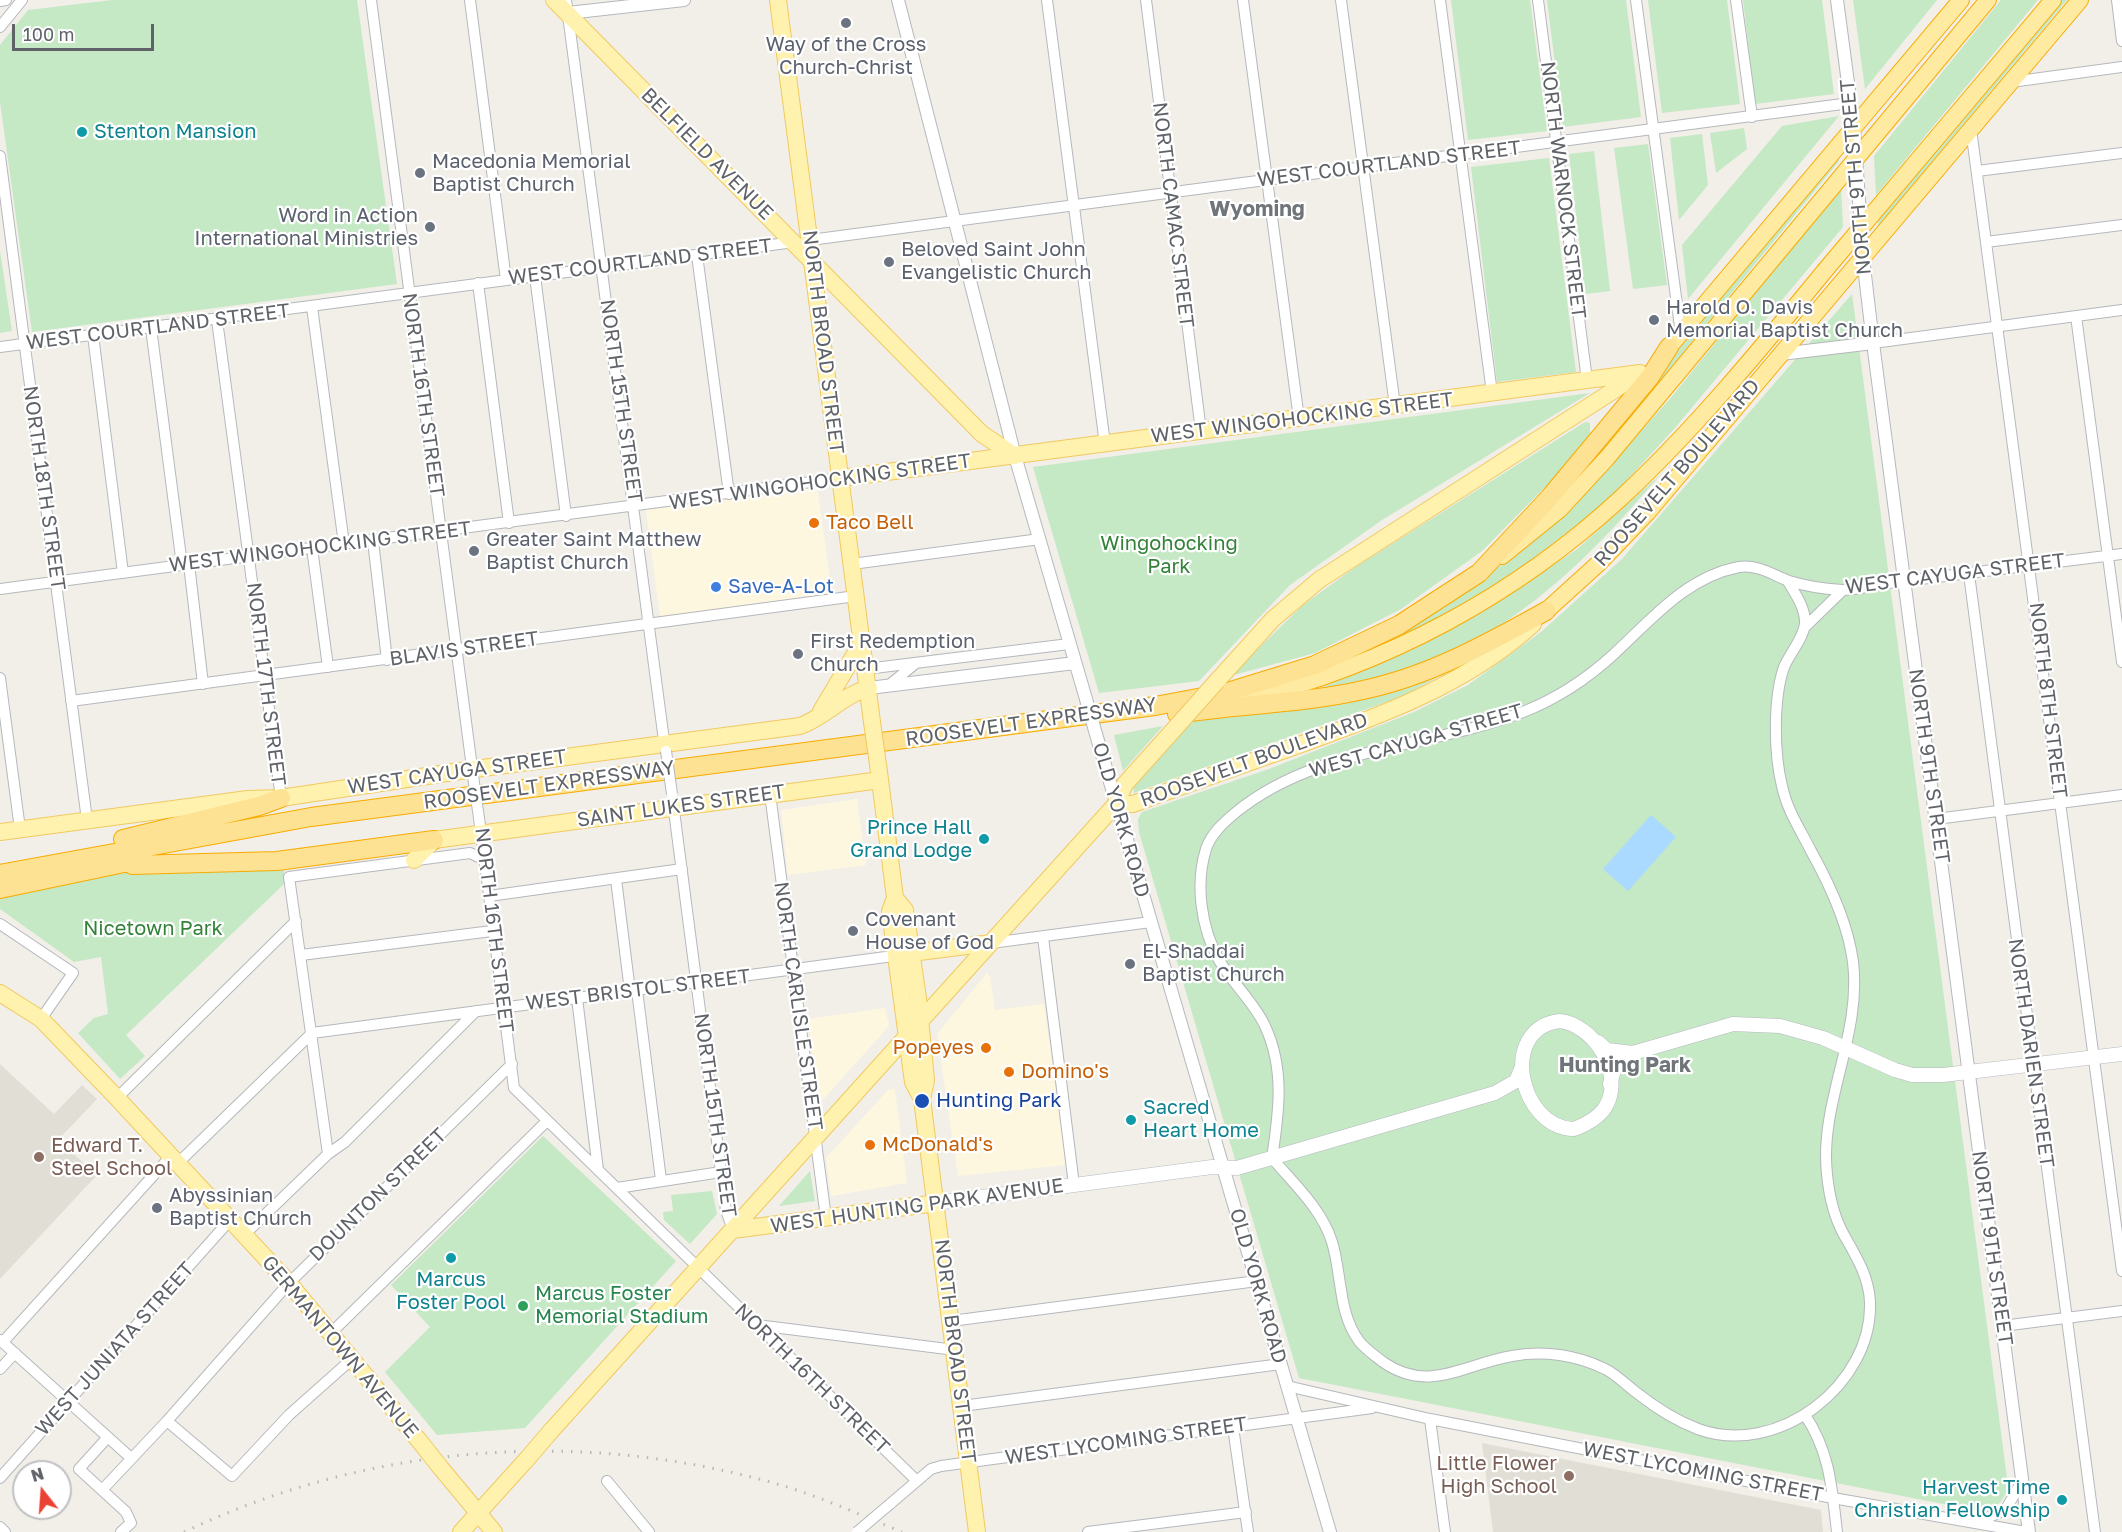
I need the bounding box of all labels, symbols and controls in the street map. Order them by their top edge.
scale bar [15,12,158,50]
marker: Way of the Cross Church-Christ [839,16,853,30]
text: 100 m [23,23,74,45]
place label: Way of the Cross Church-Christ [766,33,926,80]
street label: NORTH WARNOCK STREET [1535,60,1591,320]
street label: NORTH 9TH STREET [1835,78,1877,276]
street label: BELFIELD AVENUE [636,83,778,225]
street label: NORTH CAMAC STREET [1147,101,1199,329]
place label: Stenton Mansion [94,120,256,144]
marker: Stenton Mansion [75,125,89,139]
street label: WEST COURTLAND STREET [1256,136,1522,192]
place label: Macedonia Memorial Baptist Church [432,150,631,197]
marker: Macedonia Memorial Baptist Church [413,166,427,180]
district label: Wyoming [1209,196,1305,222]
place label: Word in Action International Ministries [194,204,418,251]
marker: Word in Action International Ministries [423,220,437,234]
street label: NORTH BROAD STREET [797,229,849,455]
street label: WEST COURTLAND STREET [507,234,773,290]
place label: Beloved Saint John Evangelistic Church [901,238,1092,285]
marker: Beloved Saint John Evangelistic Church [882,255,896,269]
street label: NORTH 16TH STREET [397,291,449,499]
place label: Harold O. Davis Memorial Baptist Church [1666,296,1903,343]
street label: NORTH 15TH STREET [595,298,647,504]
street label: WEST COURTLAND STREET [25,299,291,355]
marker: Harold O. Davis Memorial Baptist Church [1647,313,1661,327]
street label: ROOSEVELT BOULEVARD [1589,374,1765,572]
street label: NORTH 18TH STREET [18,384,70,592]
street label: WEST WINGOHOCKING STREET [1149,388,1455,448]
street label: WEST WINGOHOCKING STREET [668,449,972,515]
place label: Taco Bell [826,511,914,535]
marker: Taco Bell [807,516,821,530]
street label: WEST WINGOHOCKING STREET [167,517,473,577]
place label: Greater Saint Matthew Baptist Church [486,528,701,575]
park label: Wingohocking Park [1100,532,1238,579]
marker: Greater Saint Matthew Baptist Church [467,544,481,558]
street label: WEST CAYUGA STREET [1844,549,2066,599]
place label: Save-A-Lot [728,575,834,599]
marker: Save-A-Lot [709,580,723,594]
street label: NORTH 17TH STREET [242,581,290,787]
street label: NORTH 8TH STREET [2024,601,2072,799]
street label: BLAVIS STREET [388,627,540,671]
place label: First Redemption Church [810,630,975,677]
marker: First Redemption Church [791,647,805,661]
street label: NORTH 9TH STREET [1903,667,1955,865]
street label: ROOSEVELT EXPRESSWAY [904,693,1158,751]
street label: WEST CAYUGA STREET [1306,699,1526,783]
street label: ROOSEVELT BOULEVARD [1137,708,1371,812]
street label: OLD YORK ROAD [1087,740,1155,900]
street label: WEST CAYUGA STREET [346,745,568,799]
street label: ROOSEVELT EXPRESSWAY [422,756,676,814]
street label: SAINT LUKES STREET [576,780,786,832]
place label: Prince Hall Grand Lodge [850,816,972,863]
street label: NORTH 16TH STREET [470,826,518,1034]
marker: Prince Hall Grand Lodge [977,832,991,846]
street label: NORTH CARLISLE STREET [769,880,827,1132]
place label: Covenant House of God [865,908,994,955]
park label: Nicetown Park [83,917,223,941]
marker: Covenant House of God [846,924,860,938]
street label: NORTH DARIEN STREET [2003,937,2059,1169]
place label: El-Shaddai Baptist Church [1142,940,1285,987]
marker: El-Shaddai Baptist Church [1123,957,1137,971]
street label: WEST BRISTOL STREET [524,964,752,1016]
street label: NORTH 15TH STREET [689,1012,741,1218]
place label: Popeyes [893,1036,974,1060]
marker: Popeyes [979,1041,993,1055]
district label: Hunting Park [1559,1052,1691,1078]
place label: Domino's [1021,1060,1109,1084]
marker: Domino's [1002,1065,1016,1079]
place label: Hunting Park [936,1089,1062,1113]
marker: Hunting Park [913,1092,931,1110]
place label: Sacred Heart Home [1143,1096,1259,1143]
marker: Sacred Heart Home [1124,1113,1138,1127]
street label: DOUNTON STREET [304,1123,452,1267]
place label: McDonald's [882,1133,993,1157]
place label: Edward T. Steel School [51,1134,172,1181]
marker: McDonald's [863,1138,877,1152]
street label: NORTH 9TH STREET [1966,1149,2018,1347]
marker: Edward T. Steel School [32,1150,46,1164]
street label: WEST HUNTING PARK AVENUE [769,1174,1065,1238]
place label: Abyssinian Baptist Church [169,1184,312,1231]
marker: Abyssinian Baptist Church [150,1201,164,1215]
street label: OLD YORK ROAD [1224,1206,1292,1366]
street label: NORTH BROAD STREET [929,1238,981,1464]
street label: GERMANTOWN AVENUE [257,1251,423,1443]
marker: Marcus Foster Pool [444,1251,458,1265]
street label: WEST JUNIATA STREET [31,1257,199,1441]
place label: Marcus Foster Pool [396,1268,506,1315]
place label: Marcus Foster Memorial Stadium [535,1282,709,1329]
marker: Marcus Foster Memorial Stadium [516,1299,530,1313]
street label: NORTH 16TH STREET [730,1299,894,1459]
street label: WEST LYCOMING STREET [1003,1412,1249,1470]
street label: WEST LYCOMING STREET [1581,1437,1825,1507]
place label: Little Flower High School [1436,1452,1557,1499]
north arrow [12,1460,72,1520]
text: N [29,1463,46,1486]
marker: Little Flower High School [1562,1469,1576,1483]
place label: Harvest Time Christian Fellowship [1854,1476,2050,1523]
marker: Harvest Time Christian Fellowship [2055,1493,2069,1507]

